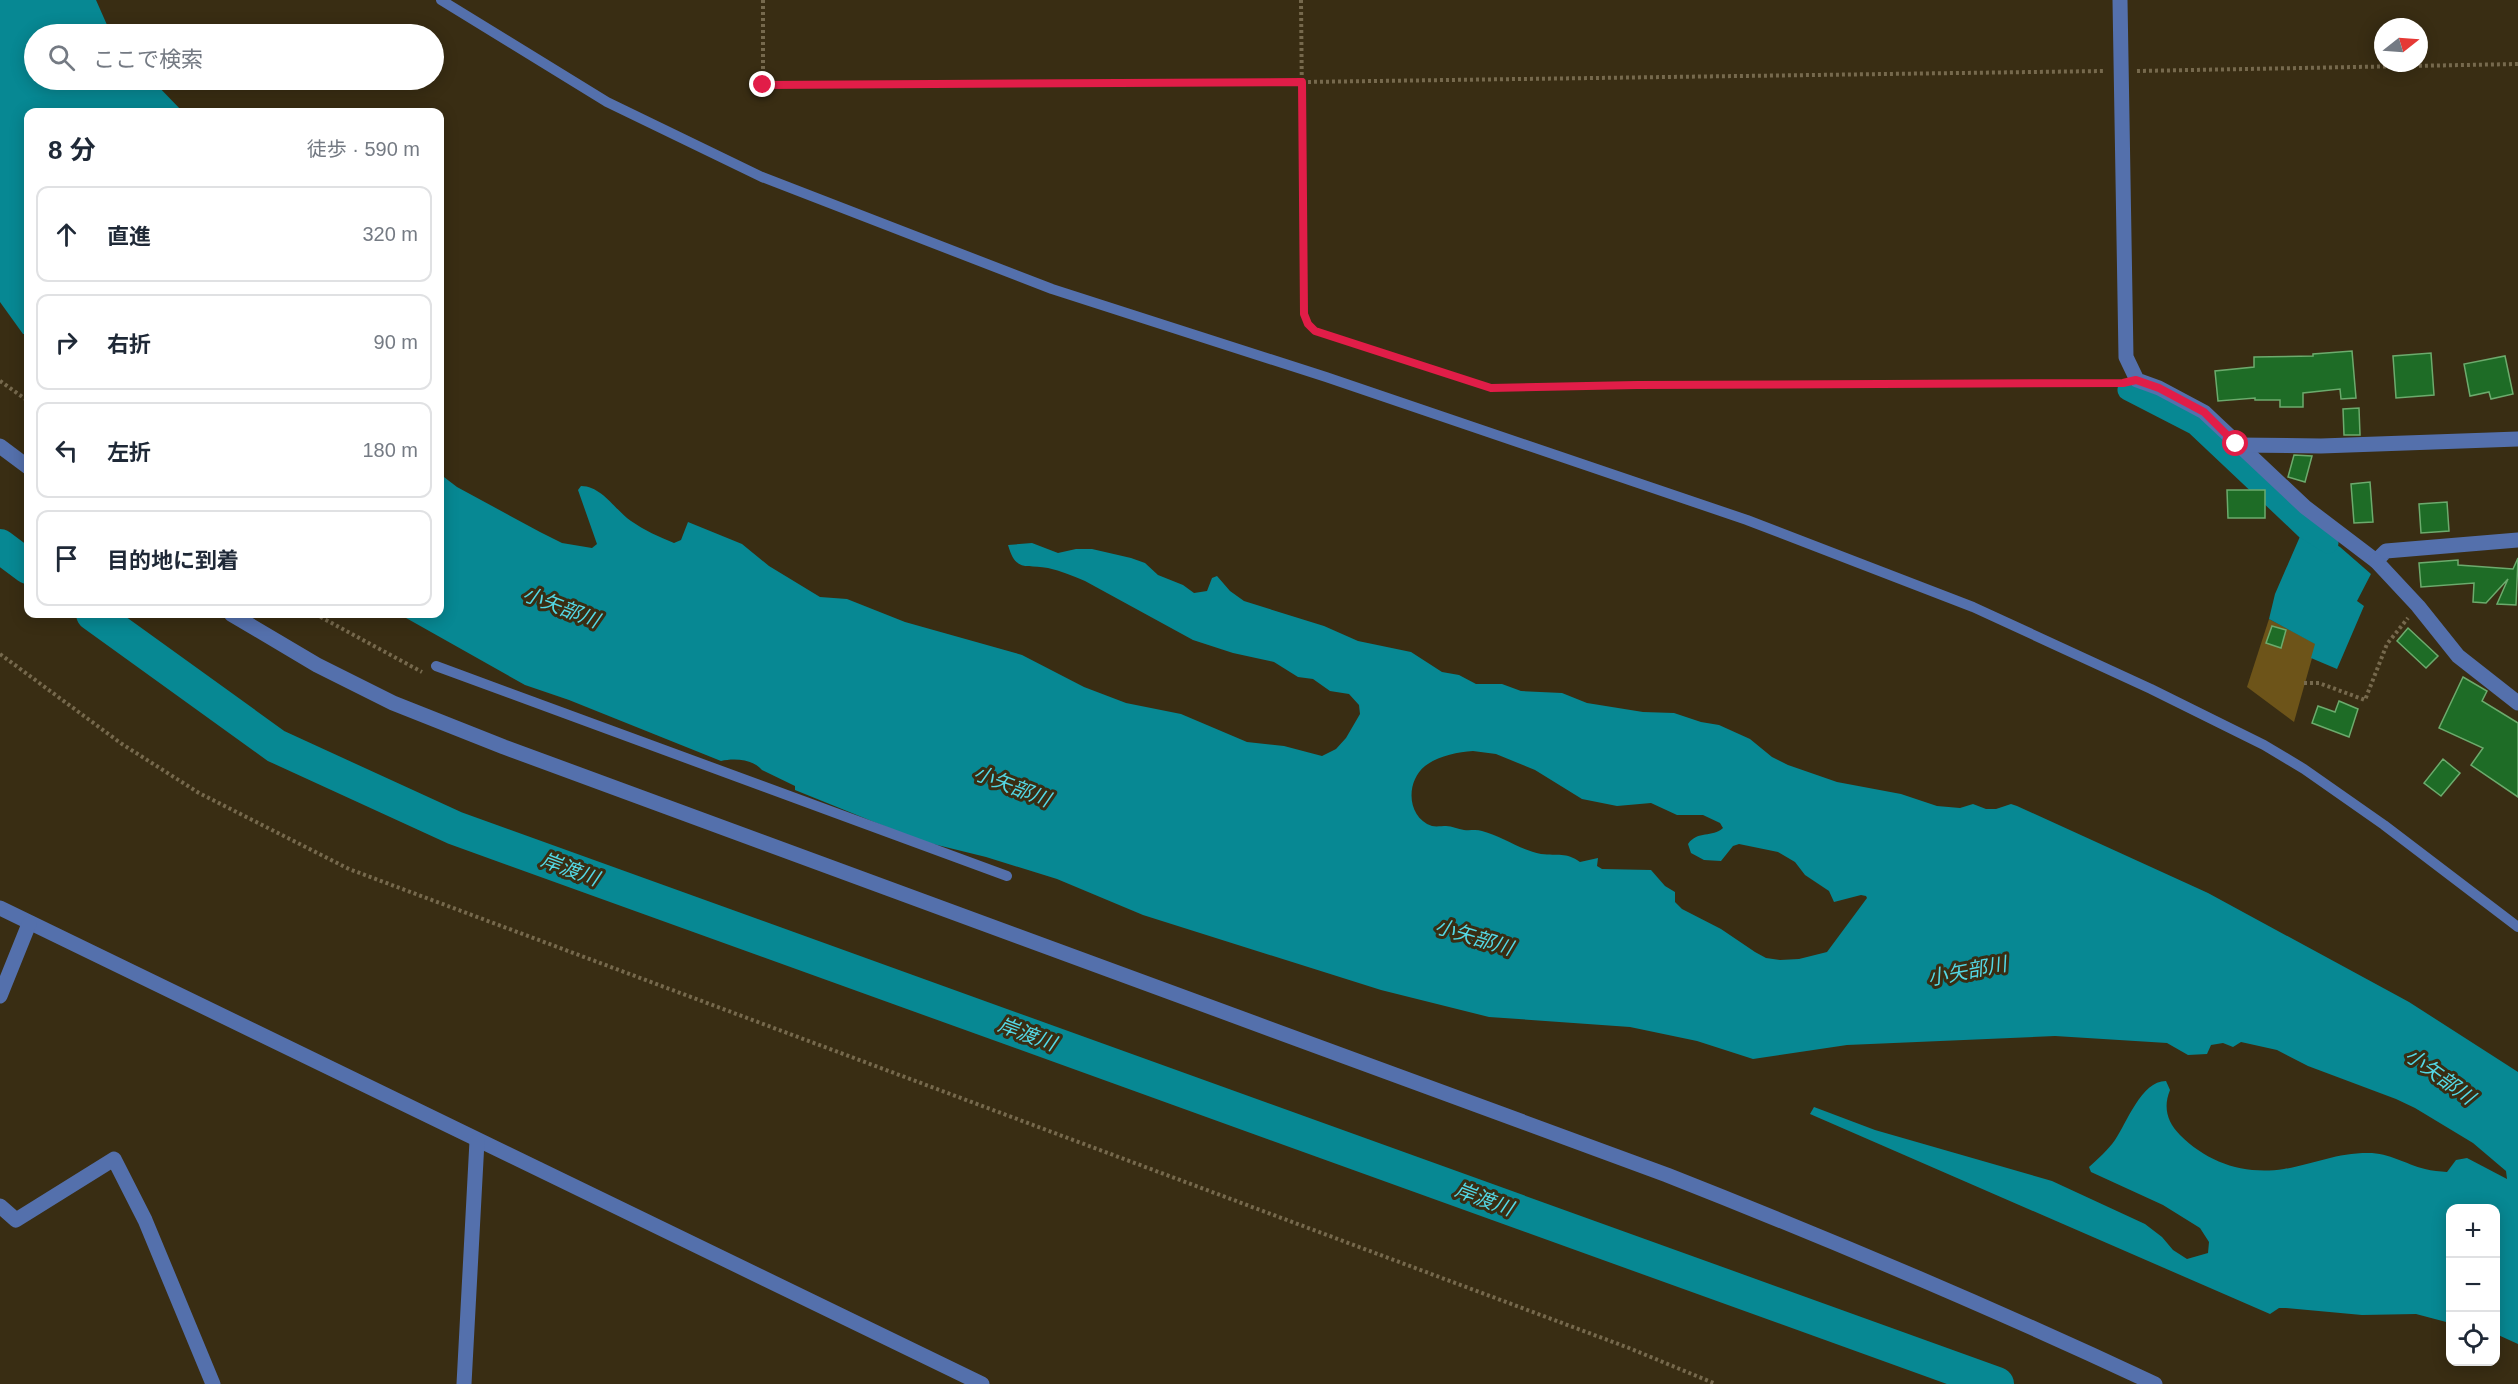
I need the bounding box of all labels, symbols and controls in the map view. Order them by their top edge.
north arrow [2374,18,2428,72]
search box [24,24,444,90]
icon: search [45,41,78,74]
text: ここで検索 [93,47,203,72]
route end [749,71,775,97]
text: 8 分 [48,135,96,165]
text: 徒歩 · 590 m [307,138,420,160]
icon: ahead [50,218,83,251]
text: 320 m [362,223,418,245]
text: 直進 [107,224,151,249]
icon: right [50,326,83,359]
text: 90 m [374,331,418,353]
text: 右折 [107,332,151,357]
route start [2222,430,2248,456]
icon: left [50,434,83,467]
text: 180 m [362,439,418,461]
text: 左折 [107,440,151,465]
icon: arrive [50,542,83,575]
text: 目的地に到着 [107,548,239,573]
water label: 小矢部川 [520,582,604,632]
water label: 小矢部川 [971,761,1055,811]
water label: 岸渡川 [538,848,604,890]
water label: 小矢部川 [1433,915,1517,960]
water label: 小矢部川 [1926,952,2010,989]
water label: 岸渡川 [995,1013,1061,1055]
water label: 小矢部川 [2401,1044,2480,1110]
water label: 岸渡川 [1452,1178,1518,1220]
map controls [2446,1204,2500,1366]
button: + [2446,1204,2500,1258]
button: − [2446,1258,2500,1312]
button: locate [2446,1312,2500,1366]

